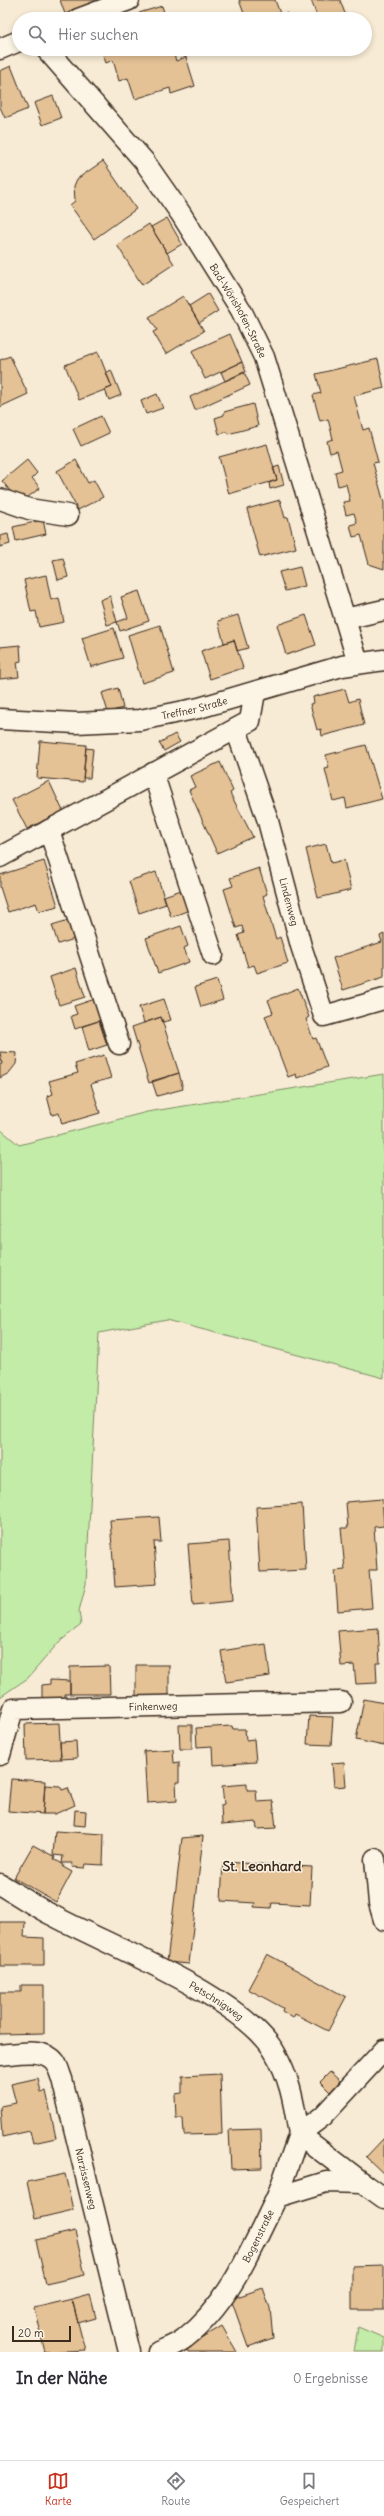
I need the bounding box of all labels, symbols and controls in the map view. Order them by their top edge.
search box [12,12,372,56]
icon: search [26,23,48,45]
text: Hier suchen [58,25,138,44]
street label: Bad-Wörishofen-Straße [207,261,269,360]
street label: Treffner Straße [161,694,229,722]
street label: Lindenweg [276,876,301,927]
street label: Finkenweg [129,1699,178,1714]
district label: St. Leonhard [222,1857,302,1875]
street label: Petschnigweg [187,1979,246,2023]
street label: Narzissenweg [72,2147,100,2211]
street label: Bogenstraße [240,2207,277,2265]
scale bar [12,2324,71,2343]
text: 20 m [18,2326,44,2340]
text: In der Nähe [16,2367,108,2389]
text: 0 Ergebnisse [293,2370,368,2387]
tab: Karte [45,2470,72,2508]
tab: Route [161,2470,190,2508]
tab: Gespeichert [280,2470,339,2508]

